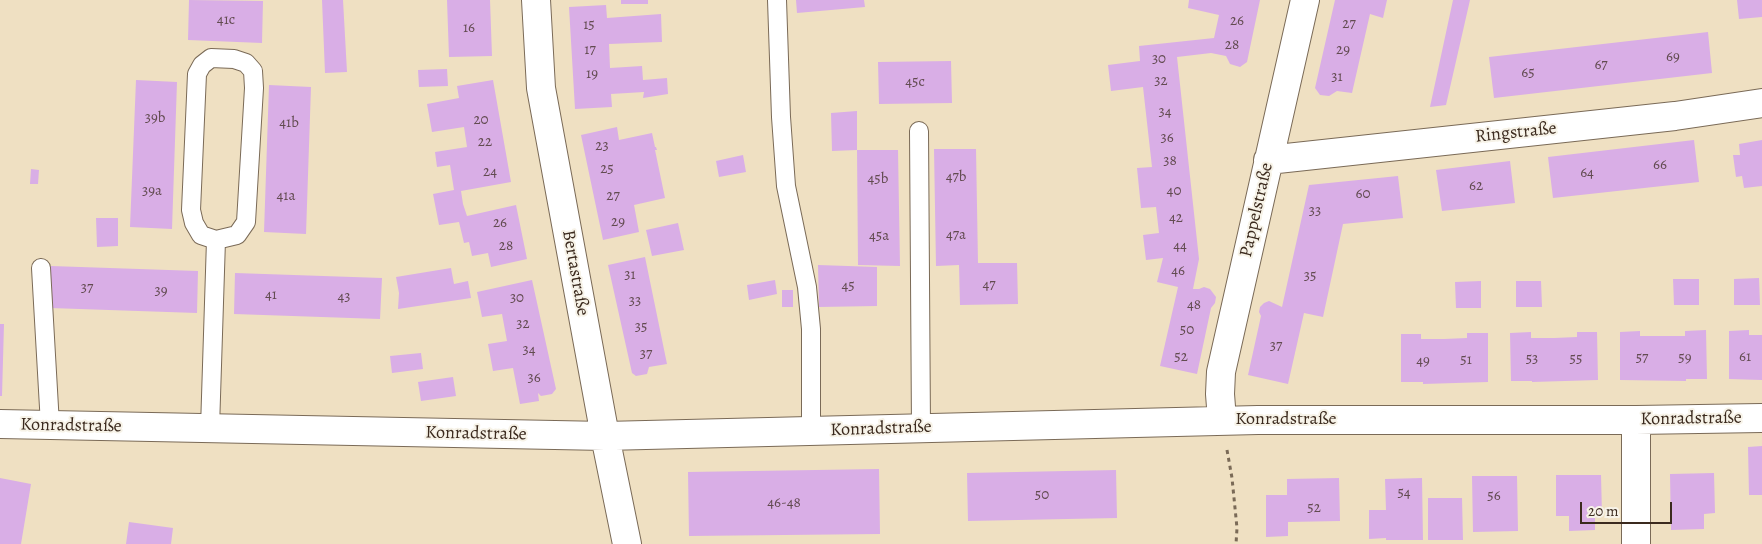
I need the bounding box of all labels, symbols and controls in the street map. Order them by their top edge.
house number: 41c [217,11,235,29]
house number: 26 [1230,12,1244,30]
house number: 27 [1342,15,1356,33]
house number: 15 [583,16,595,34]
house number: 16 [463,19,475,37]
house number: 28 [1225,36,1239,54]
house number: 17 [584,41,596,59]
house number: 29 [1336,41,1350,59]
house number: 69 [1666,48,1680,66]
house number: 30 [1152,50,1166,68]
house number: 67 [1594,56,1608,74]
house number: 65 [1521,64,1535,82]
house number: 19 [586,65,598,83]
house number: 31 [1331,68,1343,86]
house number: 32 [1154,72,1168,90]
house number: 45c [905,73,925,91]
house number: 34 [1158,103,1172,121]
house number: 39b [145,109,165,127]
house number: 20 [473,111,489,129]
house number: 41b [279,114,299,132]
street label: Ringstraße [1474,118,1558,148]
house number: 36 [1160,129,1174,147]
house number: 22 [478,133,492,151]
house number: 23 [595,137,609,155]
house number: 38 [1163,152,1177,170]
house number: 66 [1653,156,1667,174]
house number: 25 [600,160,614,178]
street label: Pappelstraße [1236,161,1278,259]
house number: 24 [483,163,497,181]
house number: 64 [1580,164,1594,182]
house number: 47b [946,168,966,186]
house number: 45b [868,170,888,188]
house number: 62 [1469,177,1483,195]
house number: 39a [142,182,162,200]
house number: 40 [1167,182,1181,200]
house number: 60 [1356,185,1370,203]
house number: 41a [277,187,295,205]
house number: 27 [606,187,620,205]
house number: 33 [1309,202,1321,220]
house number: 42 [1169,209,1183,227]
house number: 29 [611,213,625,231]
house number: 26 [493,214,507,232]
house number: 47a [946,226,966,244]
house number: 45a [869,227,889,245]
street label: Bertastraße [557,228,593,318]
house number: 28 [499,237,513,255]
house number: 44 [1173,237,1187,255]
house number: 46 [1171,262,1185,280]
house number: 31 [624,266,636,284]
house number: 35 [1304,267,1316,285]
house number: 47 [982,276,996,294]
house number: 45 [841,277,855,295]
house number: 37 [81,279,93,297]
house number: 39 [154,282,168,300]
house number: 41 [265,286,277,304]
house number: 43 [337,288,351,306]
house number: 30 [510,289,524,307]
house number: 33 [629,292,641,310]
house number: 48 [1187,296,1201,314]
house number: 32 [516,315,530,333]
house number: 35 [635,318,647,336]
house number: 50 [1180,321,1194,339]
house number: 37 [1270,337,1282,355]
house number: 34 [522,341,536,359]
house number: 37 [640,345,652,363]
house number: 52 [1174,348,1188,366]
house number: 61 [1739,348,1751,366]
house number: 57 [1636,349,1648,367]
house number: 59 [1678,349,1692,367]
house number: 53 [1526,350,1538,368]
house number: 55 [1570,350,1582,368]
house number: 51 [1460,351,1472,369]
house number: 49 [1416,352,1430,370]
house number: 36 [527,369,541,387]
street label: Konradstraße [1640,407,1742,431]
street label: Konradstraße [1235,409,1337,431]
street label: Konradstraße [20,414,122,438]
street label: Konradstraße [830,416,932,442]
street label: Konradstraße [425,422,527,446]
house number: 54 [1397,484,1411,502]
house number: 50 [1035,486,1049,504]
house number: 56 [1487,487,1501,505]
scale bar [1582,492,1674,524]
house number: 46-48 [767,494,801,512]
house number: 52 [1307,499,1321,517]
text: 20 m [1588,501,1619,521]

